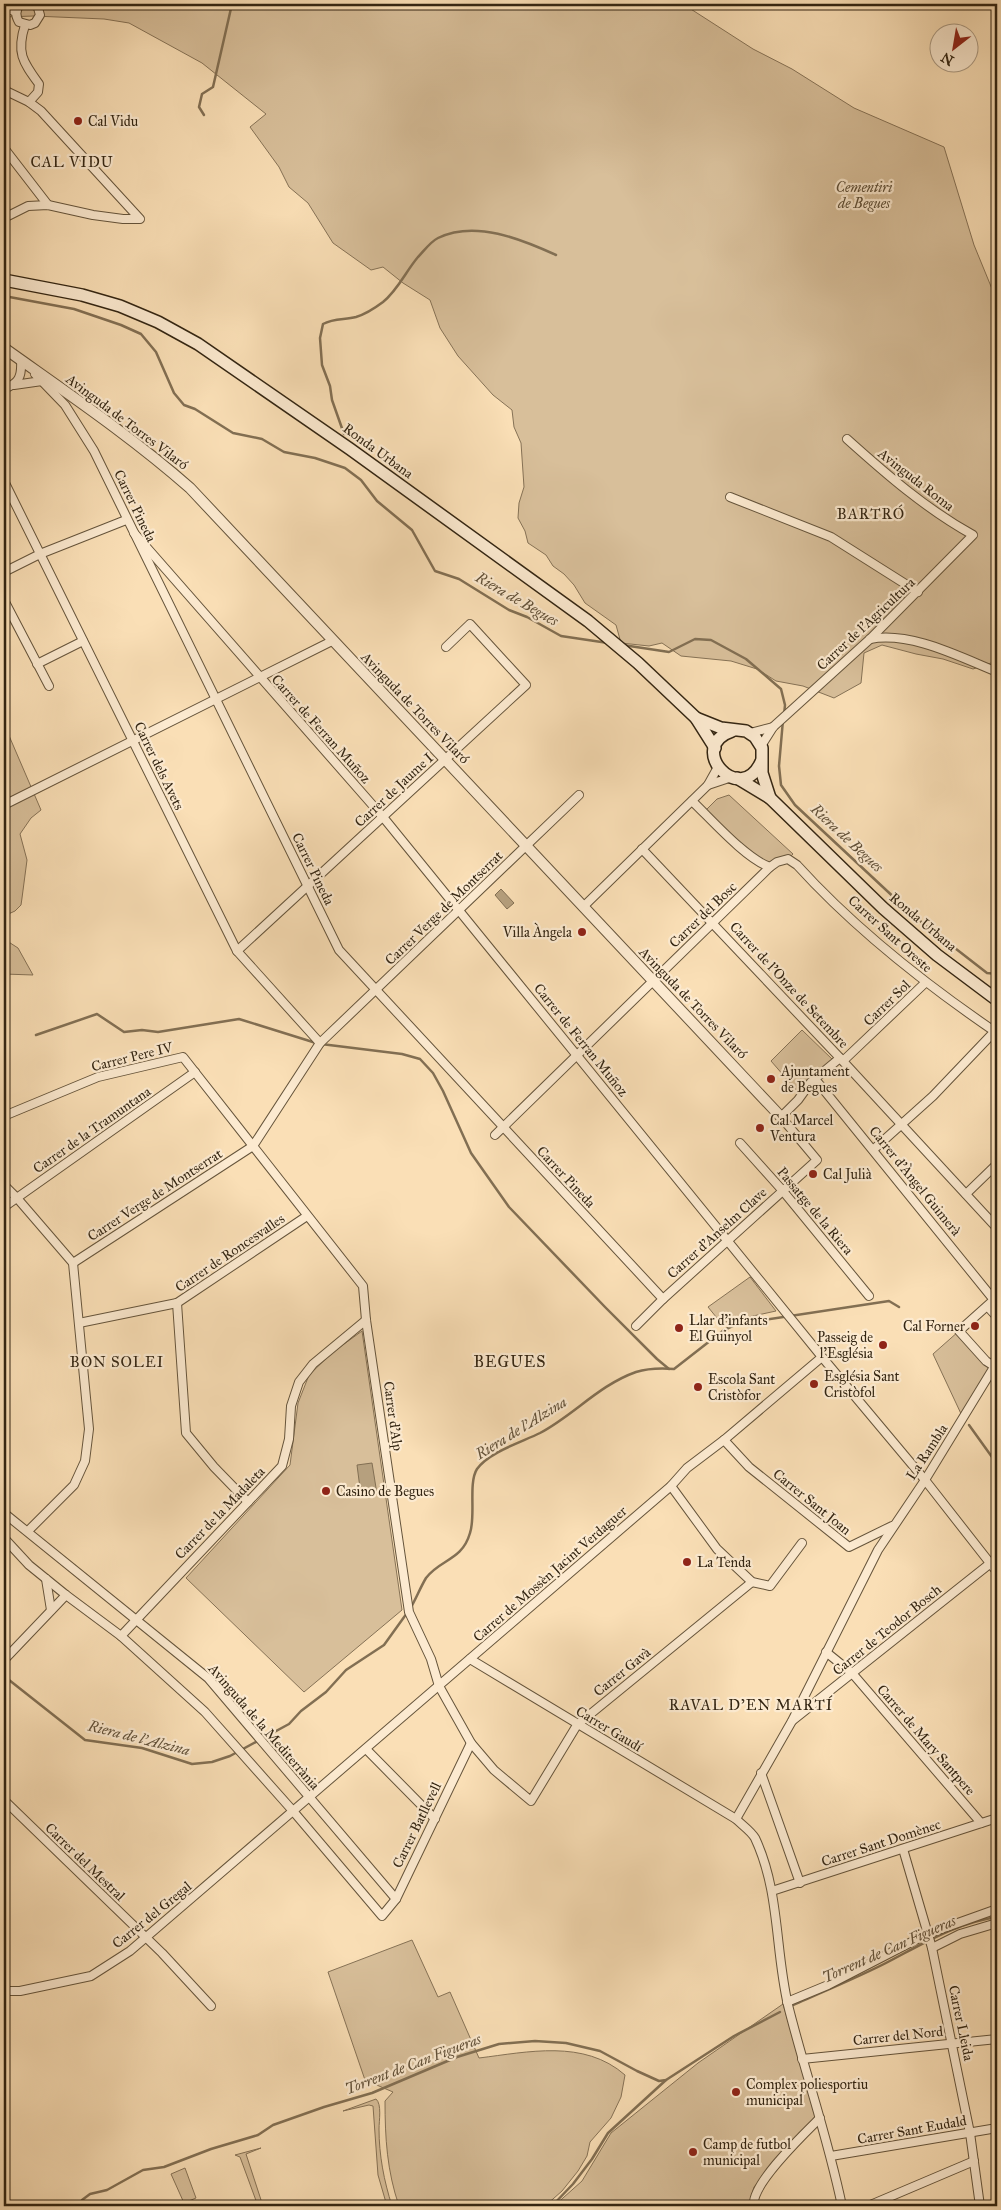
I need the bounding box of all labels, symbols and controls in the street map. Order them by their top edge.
north arrow [928,22,978,72]
text: N [938,48,957,69]
place label: Cal Vidu [88,113,139,130]
marker: Cal Vidu [72,115,84,127]
district label: CAL VIDU [30,153,114,171]
park label: Cementiri de Begues [836,179,892,212]
street label: Avinguda de Torres Vilaró [62,370,191,473]
street label: Ronda Urbana [340,420,416,482]
street label: Avinguda Roma [874,444,957,515]
street label: Carrer Pineda [110,467,160,545]
district label: BARTRÓ [837,504,905,523]
water label: Riera de Begues [472,568,562,630]
street label: Carrer de l'Agricultura [813,574,919,674]
street label: Avinguda de Torres Vilaró [357,648,473,767]
street label: Carrer de Ferran Muñoz [268,671,375,787]
street label: Carrer dels Avets [130,719,188,813]
street label: Carrer de Jaume I [351,749,437,831]
water label: Riera de Begues [806,799,887,876]
street label: Carrer Pineda [288,830,338,908]
street label: Carrer Verge de Montserrat [382,847,506,969]
street label: Carrer del Bosc [666,879,740,951]
street label: Ronda Urbana [886,889,960,955]
street label: Carrer Sant Oreste [845,892,936,976]
street label: Carrer de l'Onze de Setembre [726,918,852,1052]
place label: Villa Àngela [502,922,572,941]
marker: Villa Àngela [576,926,588,938]
street label: Avinguda de Torres Vilaró [635,943,751,1062]
street label: Carrer Sol [860,976,914,1030]
street label: Carrer de Ferran Muñoz [530,980,632,1100]
street label: Carrer Pere IV [90,1038,176,1075]
place label: Ajuntament de Begues [780,1063,850,1096]
marker: Ajuntament de Begues [765,1073,777,1085]
street label: Carrer de la Tramuntana [30,1083,154,1177]
place label: Cal Marcel Ventura [769,1112,834,1145]
street label: Carrer d'Àngel Guimerà [866,1121,966,1239]
marker: Cal Marcel Ventura [754,1122,766,1134]
street label: Carrer Pineda [533,1143,599,1211]
street label: Carrer Verge de Montserrat [84,1145,226,1245]
street label: Passatge de la Riera [773,1164,857,1258]
place label: Cal Julià [823,1166,872,1184]
marker: Cal Julià [807,1168,819,1180]
street label: Carrer d'Anselm Clave [664,1184,770,1282]
street label: Carrer de Roncesvalles [172,1210,288,1296]
place label: Llar d'infants El Guinyol [689,1312,768,1345]
place label: Cal Forner [903,1318,966,1335]
marker: Cal Forner [969,1320,981,1332]
marker: Llar d'infants El Guinyol [673,1322,685,1334]
place label: Passeig de l'Església [817,1329,873,1362]
marker: Passeig de l'Església [877,1339,889,1351]
district label: BEGUES [474,1352,546,1371]
district label: BON SOLEI [70,1353,164,1371]
place label: Església Sant Cristòfol [824,1368,900,1401]
place label: Escola Sant Cristòfor [708,1371,775,1404]
marker: Església Sant Cristòfol [808,1378,820,1390]
street label: Carrer d'Alp [380,1380,406,1452]
marker: Escola Sant Cristòfor [692,1381,704,1393]
water label: Riera de l'Alzina [471,1393,570,1464]
street label: La Rambla [903,1421,951,1483]
street label: Carrer de la Madaleta [171,1463,269,1563]
street label: Carrer Sant Joan [769,1465,855,1540]
place label: Casino de Begues [336,1483,434,1500]
marker: Casino de Begues [320,1485,332,1497]
street label: Carrer de Mossèn Jacint Verdaguer [470,1502,632,1646]
place label: La Tenda [697,1554,751,1571]
marker: La Tenda [681,1556,693,1568]
street label: Carrer de Teodor Bosch [829,1581,945,1679]
street label: Carrer Gavà [590,1644,654,1700]
street label: Avinguda de la Mediterrània [204,1660,323,1793]
street label: Carrer de Mary Santpere [873,1681,979,1799]
district label: RAVAL D'EN MARTÍ [669,1695,833,1714]
street label: Carrer Gaudí [573,1703,646,1756]
water label: Riera de l'Alzina [85,1716,192,1759]
street label: Carrer Batllevell [389,1779,445,1871]
street label: Carrer Sant Domènec [819,1816,943,1870]
street label: Carrer del Mestral [41,1819,129,1905]
street label: Carrer del Gregal [109,1878,195,1952]
water label: Torrent de Can Figueras [819,1911,959,1987]
street label: Carrer Lleida [945,1984,977,2062]
street label: Carrer del Nord [852,2023,944,2049]
water label: Torrent de Can Figueras [342,2030,484,2098]
place label: Complex poliesportiu municipal [746,2076,869,2109]
marker: Complex poliesportiu municipal [730,2086,742,2098]
street label: Carrer Sant Eudald [856,2112,968,2148]
place label: Camp de futbol municipal [703,2136,791,2169]
marker: Camp de futbol municipal [687,2146,699,2158]

